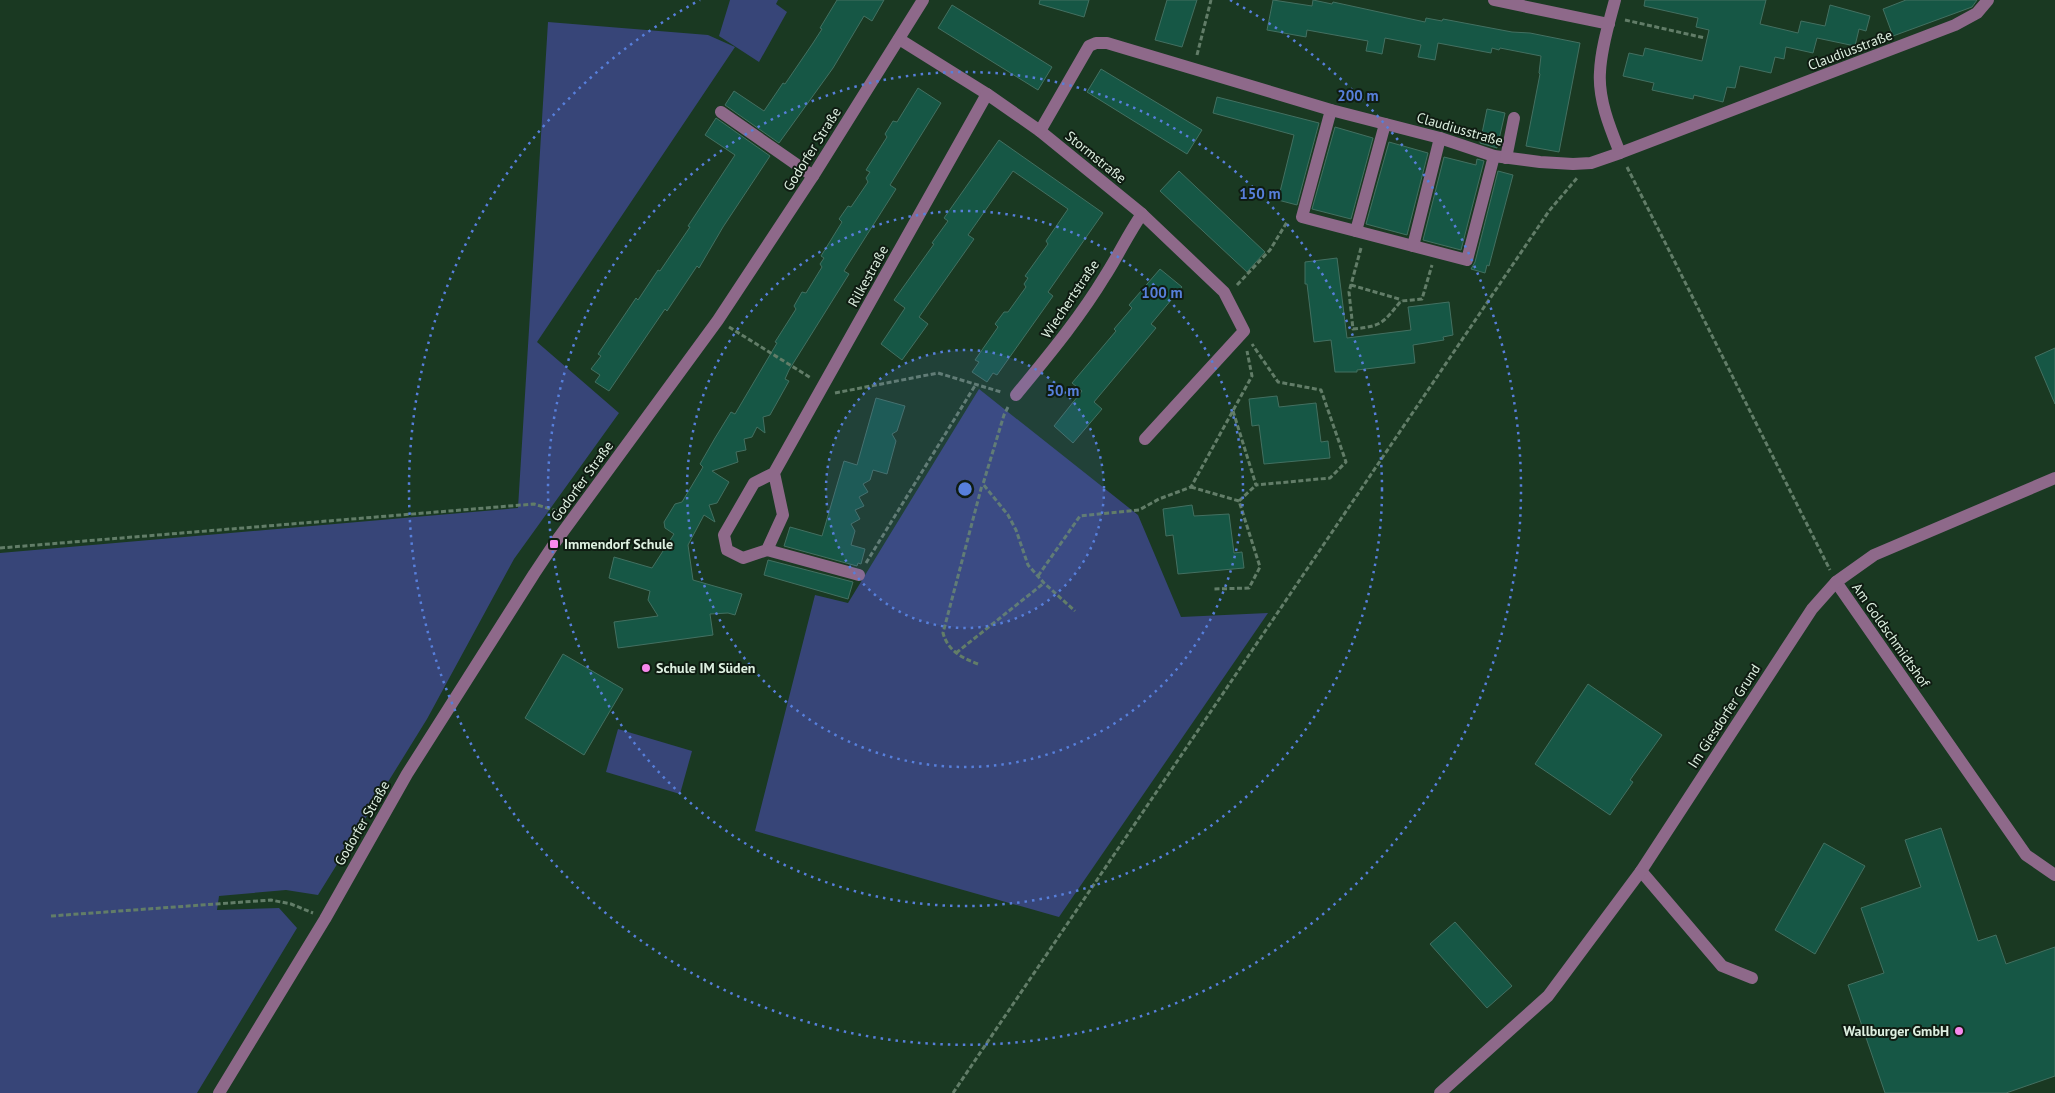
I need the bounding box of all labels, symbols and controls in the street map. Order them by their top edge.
street label: Claudiusstraße [1805,26,1895,74]
text: 200 m [1337,86,1379,105]
street label: Godorfer Straße [779,104,845,194]
street label: Claudiusstraße [1415,108,1505,150]
street label: Stormstraße [1062,127,1130,187]
text: 150 m [1239,184,1281,203]
street label: Rilkestraße [844,242,892,310]
street label: Wiechertstraße [1037,256,1103,342]
text: 100 m [1141,283,1183,302]
text: 50 m [1047,381,1079,400]
street label: Godorfer Straße [547,437,617,525]
centre of rings [956,480,974,498]
place label: Immendorf Schule [564,535,673,553]
marker: Immendorf Schule [548,538,560,550]
street label: Am Goldschmidtshof [1848,579,1934,691]
place label: Schule IM Süden [656,659,755,677]
street label: Im Giesdorfer Grund [1684,661,1764,771]
marker: Schule IM Süden [640,662,652,674]
street label: Godorfer Straße [330,777,394,869]
place label: Wallburger GmbH [1843,1022,1949,1040]
marker: Wallburger GmbH [1953,1025,1965,1037]

